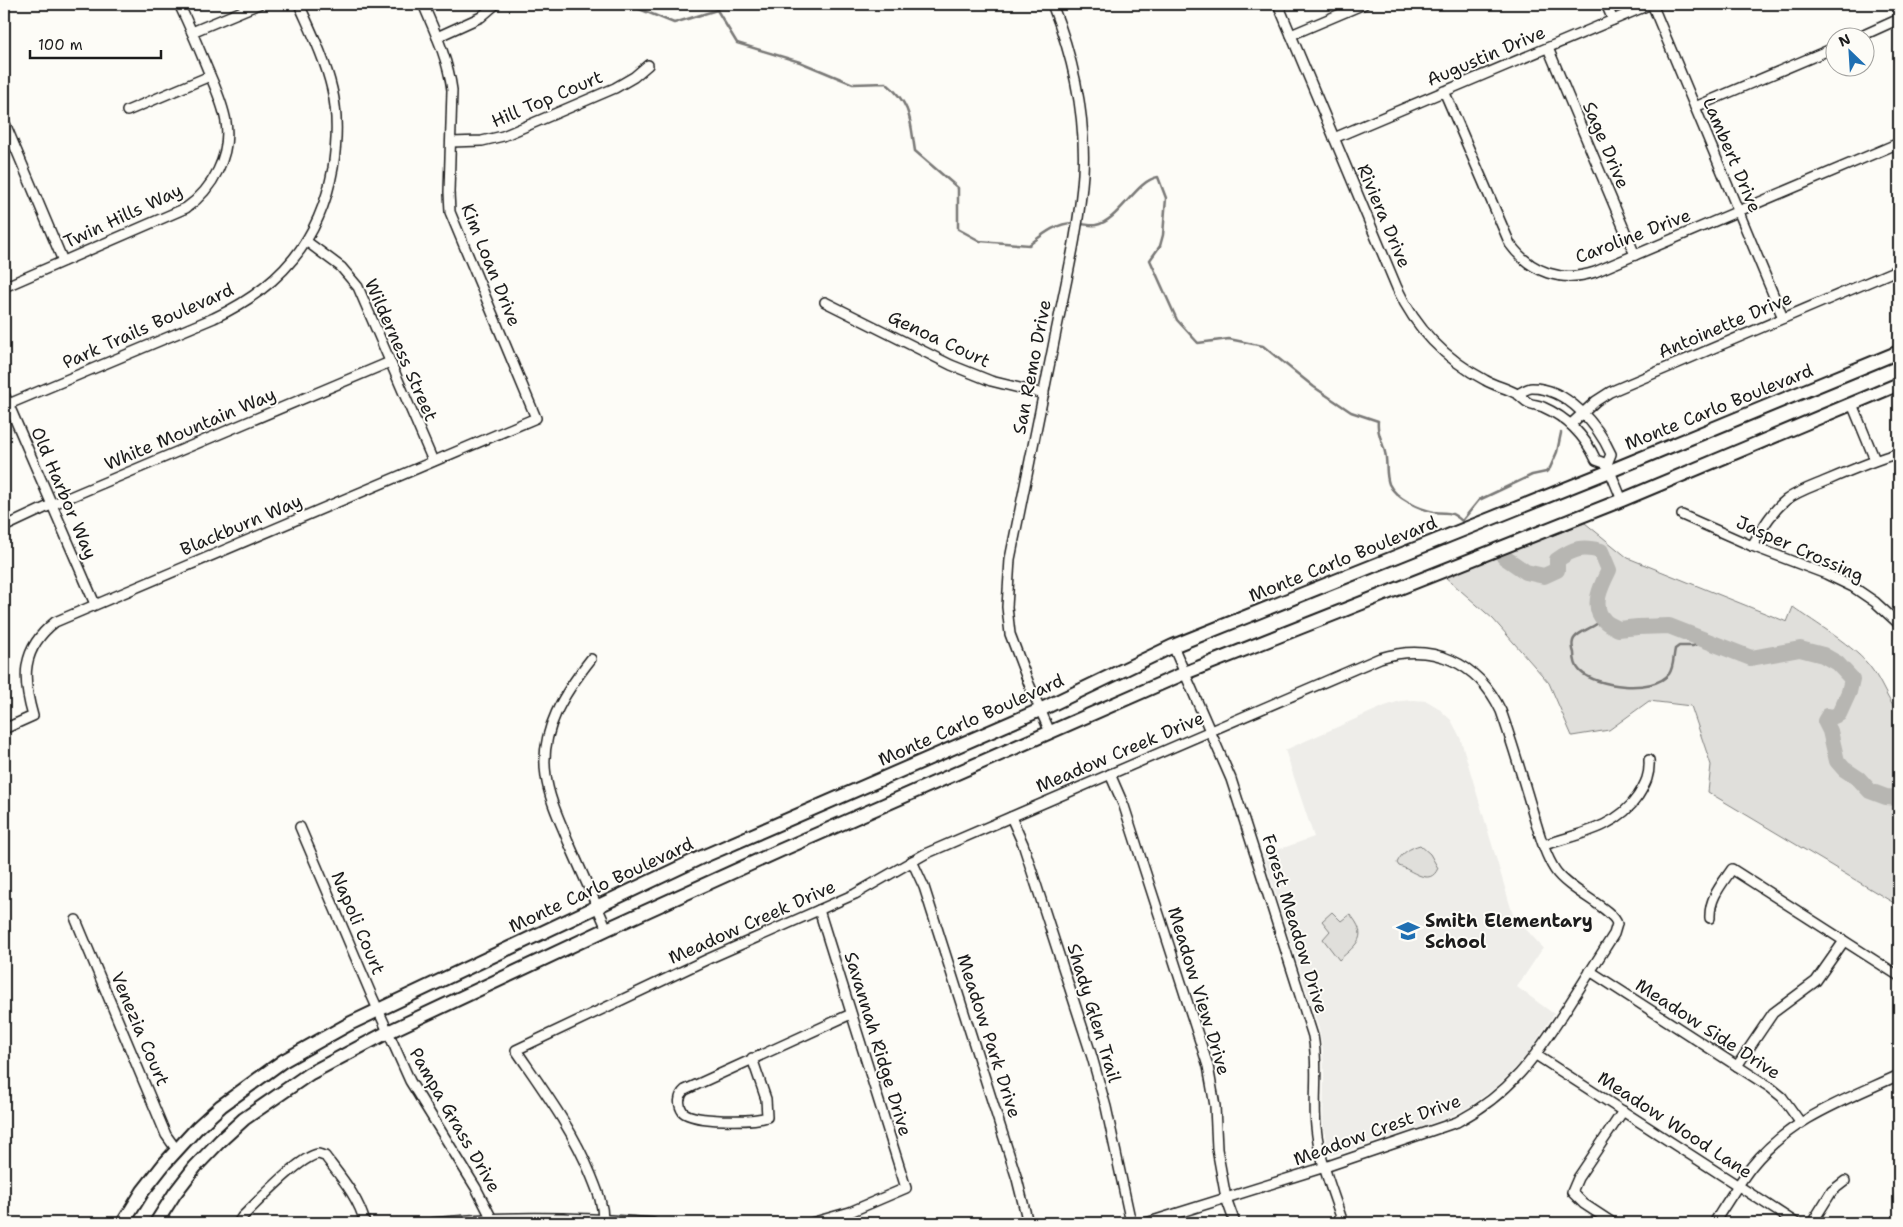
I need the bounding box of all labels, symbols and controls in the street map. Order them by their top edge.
street label: Augustin Drive [1423,20,1549,92]
scale bar [30,28,161,60]
north arrow [1826,28,1876,78]
text: N [1836,30,1853,51]
text: 100 m [38,35,83,55]
street label: Hill Top Court [488,65,606,133]
street label: Lambert Drive [1697,94,1767,216]
street label: Sage Drive [1577,98,1635,192]
street label: Riviera Drive [1351,161,1417,271]
street label: Twin Hills Way [60,178,186,254]
street label: Kim Loan Drive [455,200,527,330]
street label: Caroline Drive [1572,203,1694,269]
street label: Wilderness Street [359,275,443,425]
street label: Park Trails Boulevard [59,277,237,375]
street label: Antoinette Drive [1655,286,1795,364]
street label: San Remo Drive [1007,298,1057,436]
street label: Genoa Court [884,305,994,373]
street label: Monte Carlo Boulevard [1621,358,1817,456]
street label: White Mountain Way [101,382,279,476]
street label: Old Harbor Way [25,423,103,563]
street label: Blackburn Way [176,489,306,561]
street label: Monte Carlo Boulevard [1245,510,1441,608]
street label: Jasper Crossing [1732,510,1868,588]
street label: Monte Carlo Boulevard [874,668,1068,772]
street label: Meadow Creek Drive [1032,706,1208,798]
street label: Forest Meadow Drive [1256,831,1334,1017]
street label: Monte Carlo Boulevard [505,832,697,938]
street label: Napoli Court [325,868,391,978]
street label: Meadow Creek Drive [665,874,839,970]
street label: Meadow View Drive [1162,904,1236,1078]
place label: Smith Elementary School [1425,909,1593,954]
school or university icon: Smith Elementary School [1395,918,1421,944]
street label: Shady Glen Trail [1061,941,1127,1086]
street label: Savannah Ridge Drive [839,949,917,1139]
street label: Meadow Park Drive [951,951,1027,1121]
street label: Venezia Court [105,968,175,1090]
street label: Meadow Side Drive [1631,973,1785,1085]
street label: Pampa Grass Drive [404,1043,506,1197]
street label: Meadow Wood Lane [1593,1066,1757,1184]
street label: Meadow Crest Drive [1290,1089,1464,1171]

